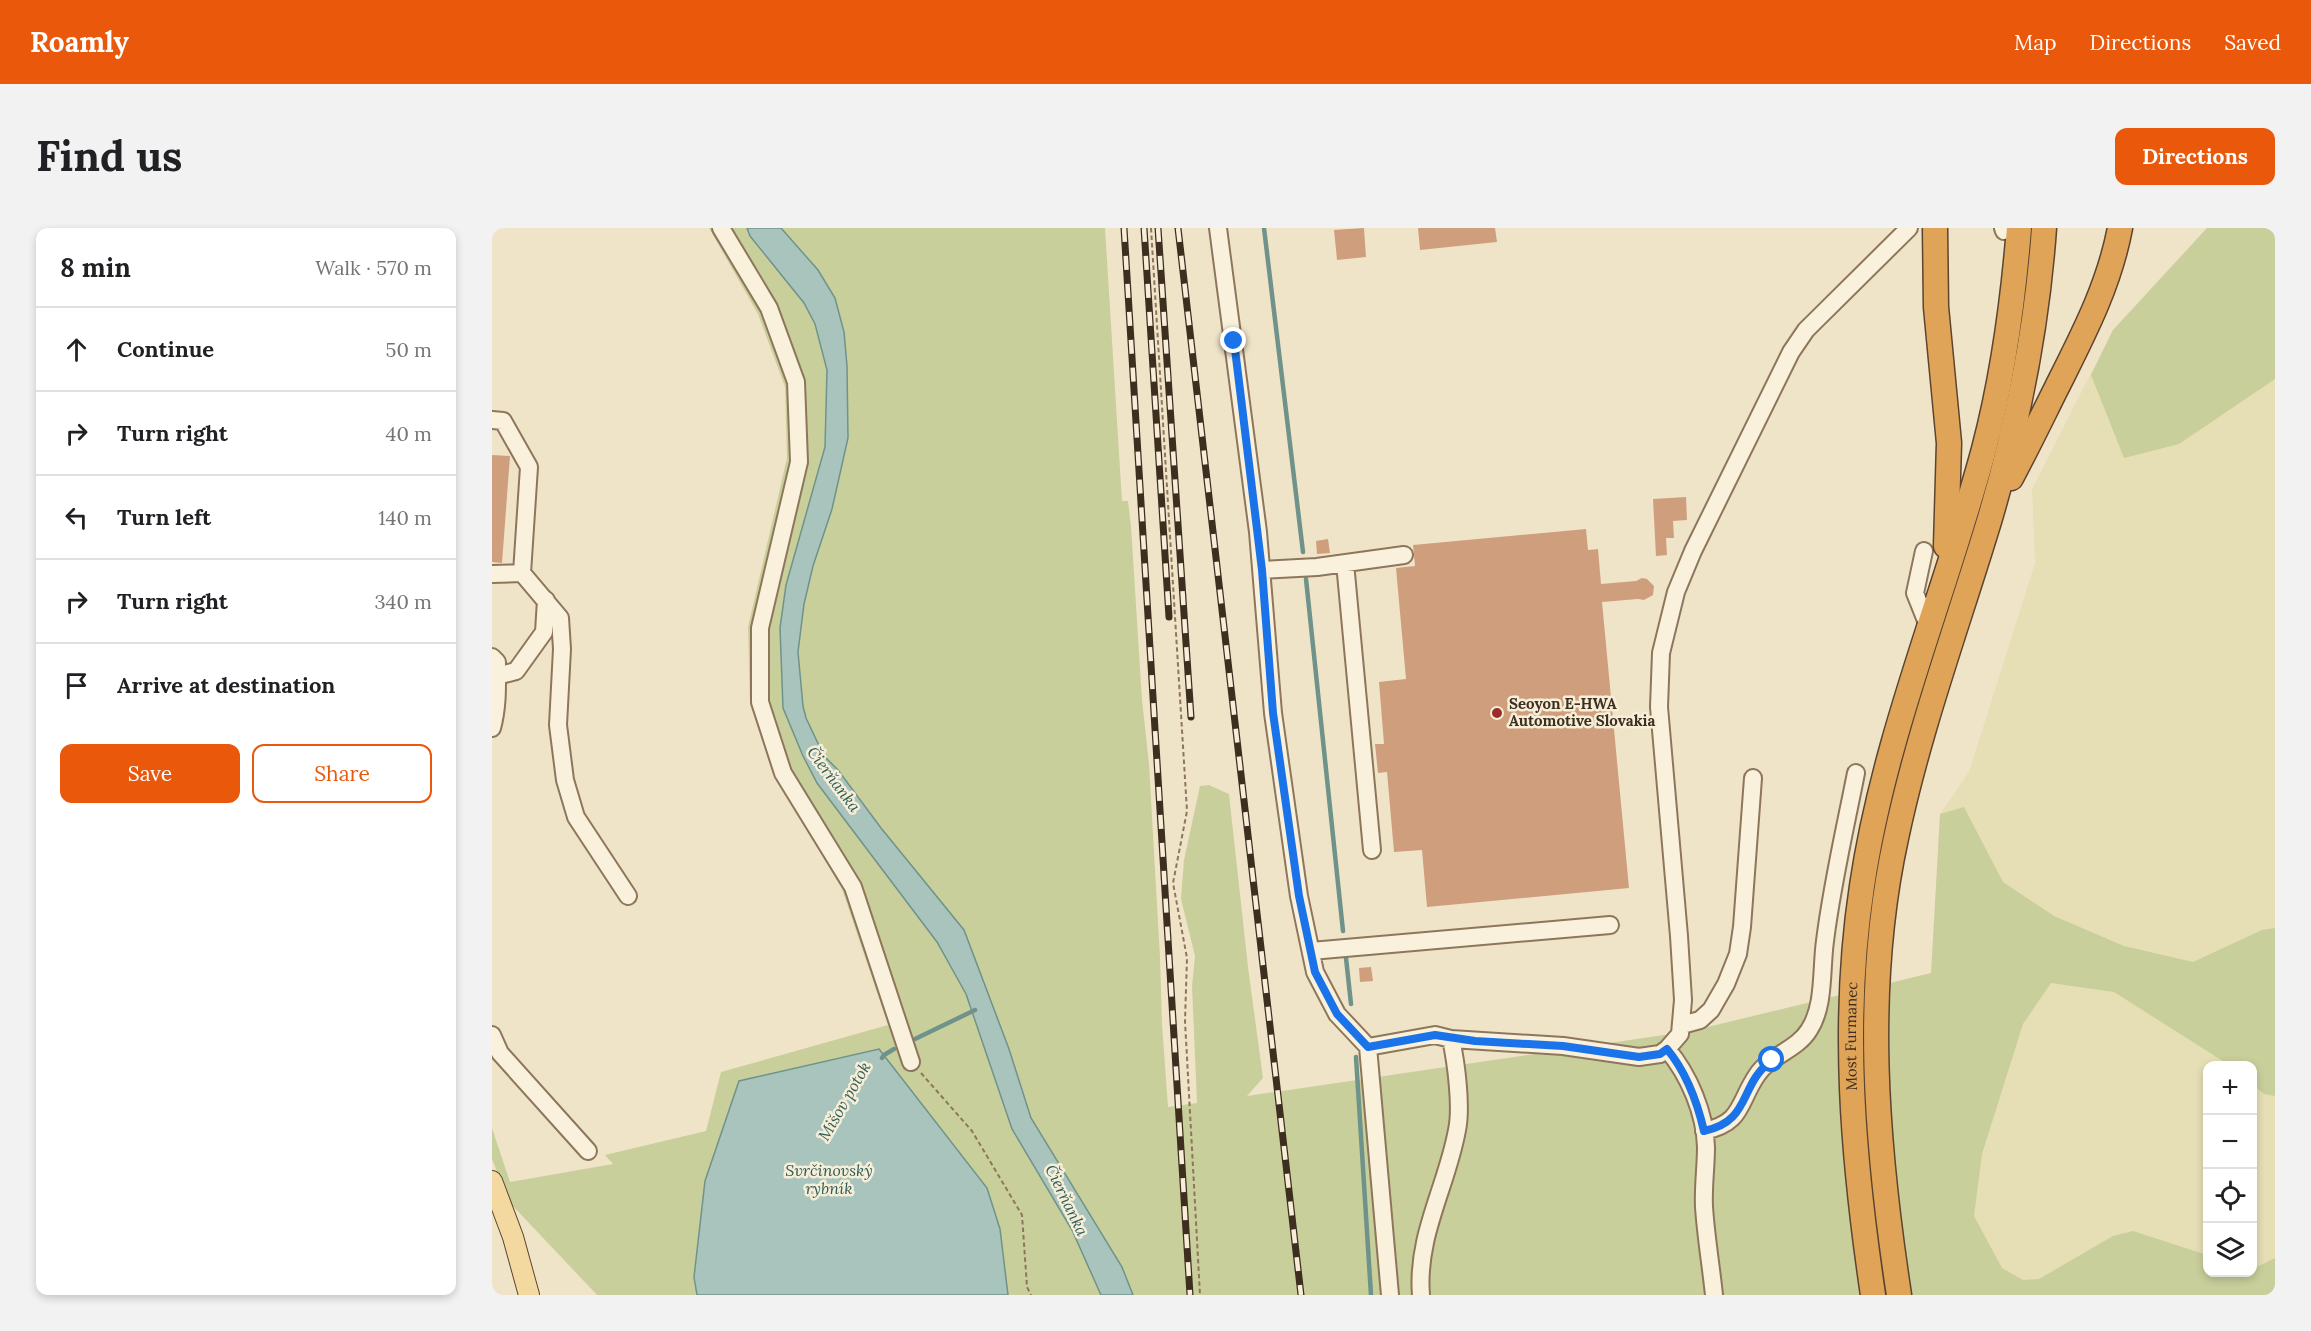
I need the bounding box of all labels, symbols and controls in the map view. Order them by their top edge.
text: Roamly [30,24,129,60]
text: Map [2014,29,2057,56]
text: Directions [2090,29,2191,56]
text: Saved [2224,29,2281,56]
button: Directions [2115,128,2275,185]
text: Find us [36,129,182,183]
text: 8 min [60,251,131,284]
text: Walk · 570 m [315,255,432,280]
route end [1220,327,1246,353]
icon: ahead [60,333,93,366]
text: Continue [117,335,214,363]
text: 50 m [386,337,432,362]
icon: right [60,417,93,450]
text: Turn right [117,419,228,447]
text: 40 m [386,421,432,446]
icon: left [60,501,93,534]
text: Turn left [117,503,211,531]
text: 140 m [378,505,432,530]
icon: right [60,585,93,618]
text: Turn right [117,587,228,615]
text: 340 m [374,589,432,614]
icon: arrive [60,669,93,702]
text: Arrive at destination [117,671,335,699]
place label: Seoyon E-HWA Automotive Slovakia [1509,694,1655,730]
marker: Seoyon E-HWA Automotive Slovakia [1490,706,1504,720]
water label: Čierňanka [803,742,865,816]
button: Save [60,744,240,803]
button: Share [252,744,432,803]
street label: Most Furmanec [1841,981,1861,1091]
route start [1758,1046,1784,1072]
water label: Mišov potok [813,1058,875,1144]
map controls [2203,1061,2257,1277]
button: + [2203,1061,2257,1115]
button: − [2203,1115,2257,1169]
water label: Svrčinovský rybník [785,1160,873,1198]
water label: Čierňanka [1041,1161,1093,1239]
button: locate [2203,1169,2257,1223]
button: layers [2203,1223,2257,1277]

